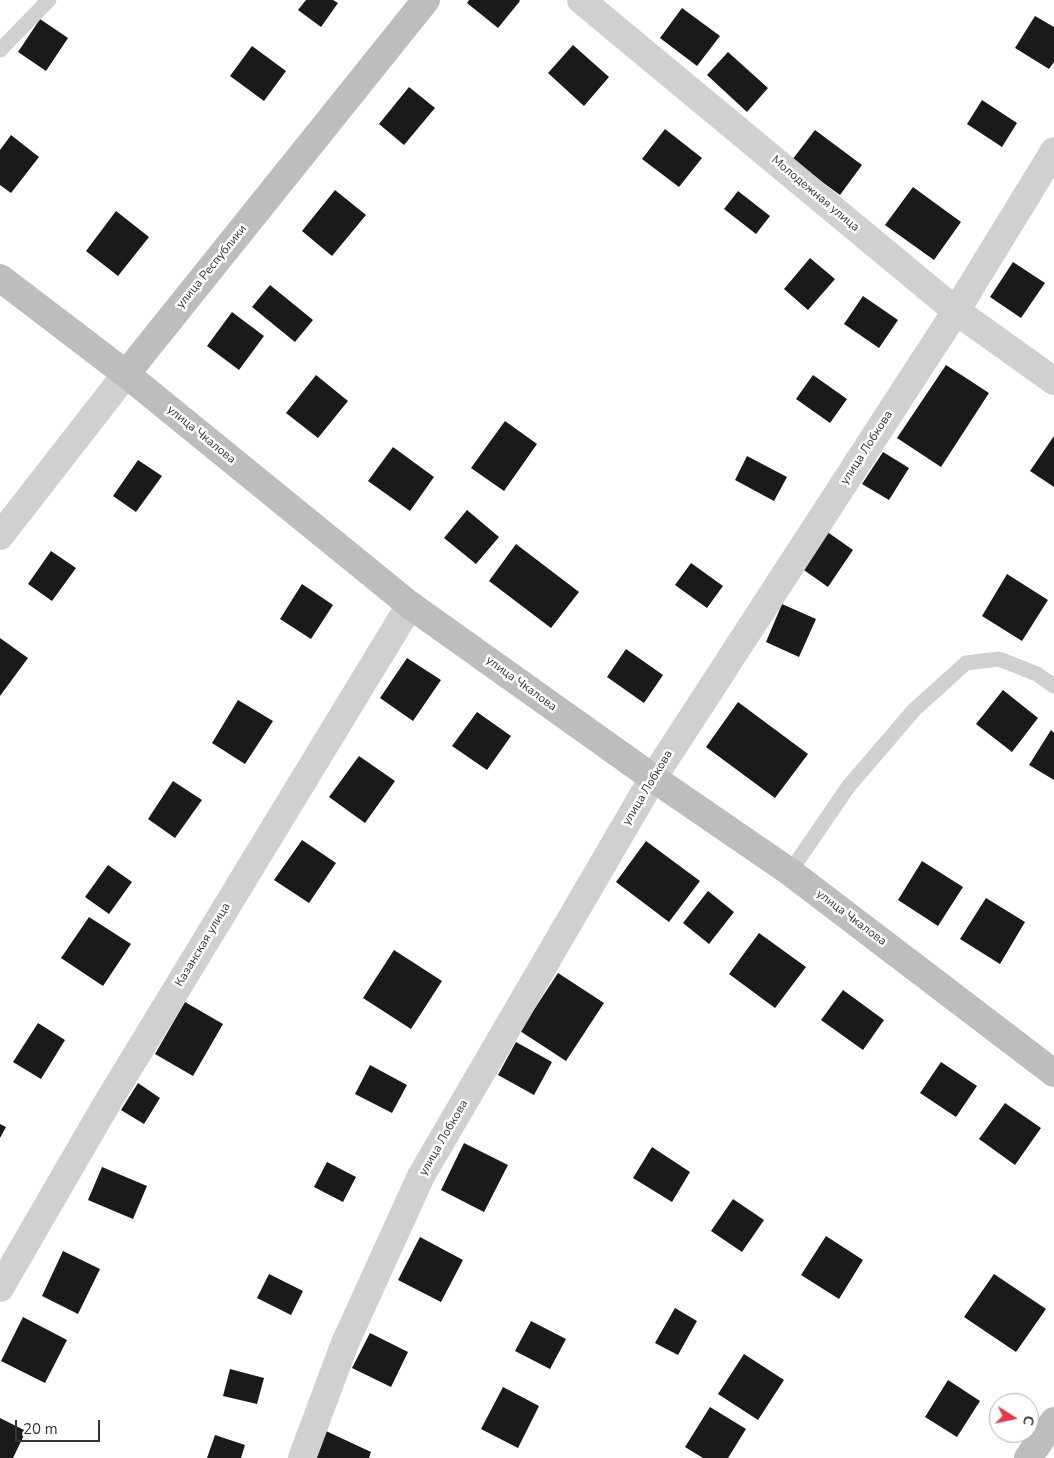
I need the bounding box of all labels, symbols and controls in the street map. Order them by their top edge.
street label: Молодежная улица [768,153,862,235]
street label: улица Республики [174,222,250,312]
street label: улица Чкалова [164,403,238,467]
street label: улица Лобкова [838,408,896,488]
street label: улица Чкалова [483,653,559,715]
street label: улица Лобкова [620,748,676,828]
street label: улица Чкалова [813,887,889,949]
street label: Казанская улица [172,901,234,989]
street label: улица Лобкова [416,1098,472,1178]
north arrow [989,1393,1039,1443]
scale bar [18,1410,102,1442]
text: С [1018,1414,1038,1427]
text: 20 m [23,1419,58,1439]

